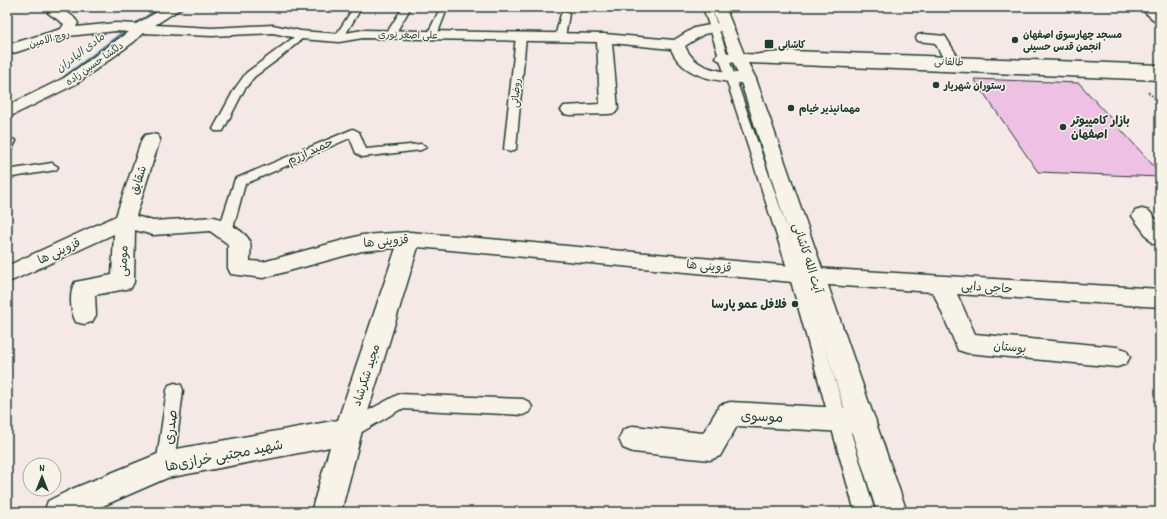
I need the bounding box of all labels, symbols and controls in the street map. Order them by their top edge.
street label: روح الامین [28,27,72,52]
street label: علی اصغر نوری [378,28,438,44]
place label: مسجد چهارسوق اصفهان انجمن قدس حسینی [1023,29,1122,55]
water label: مادی الیادران [54,30,109,77]
marker: مسجد چهارسوق اصفهان انجمن قدس حسینی [1010,35,1020,45]
marker: کاشانی [763,38,775,50]
street label: دلگشا حسین زاده [63,39,127,90]
place label: کاشانی [778,39,806,53]
street label: طالقانی [934,55,964,71]
street label: روضاتی [509,78,525,108]
marker: رستوران شهریار [931,80,941,90]
place label: رستوران شهریار [943,80,1005,94]
marker: مهمانپذیر خیام [786,103,796,113]
place label: مهمانپذیر خیام [799,103,860,117]
place label: بازار کامپیوتر اصفهان [1070,113,1130,144]
marker: بازار کامپیوتر اصفهان [1058,122,1068,132]
street label: حمید آزرم [285,135,336,170]
street label: شقایق [127,164,152,197]
street label: آیت الله کاشانی [787,221,826,297]
street label: قزوینی ها [363,232,410,253]
street label: قزوینی ها [35,235,84,270]
street label: مومنی [115,245,134,277]
street label: قزوینی ها [686,257,732,278]
street label: حاجی دایی [961,278,1013,299]
place label: فلافل عمو پارسا [712,297,787,314]
marker: فلافل عمو پارسا [790,299,800,309]
street label: بوستان [993,339,1027,358]
street label: مجید شکرشاد [349,342,385,409]
street label: موسوی [740,407,784,429]
street label: صدری [160,409,184,446]
street label: شهید مجتبی خرازی‌ها [164,436,285,478]
north arrow [22,457,62,497]
text: N [39,461,45,477]

